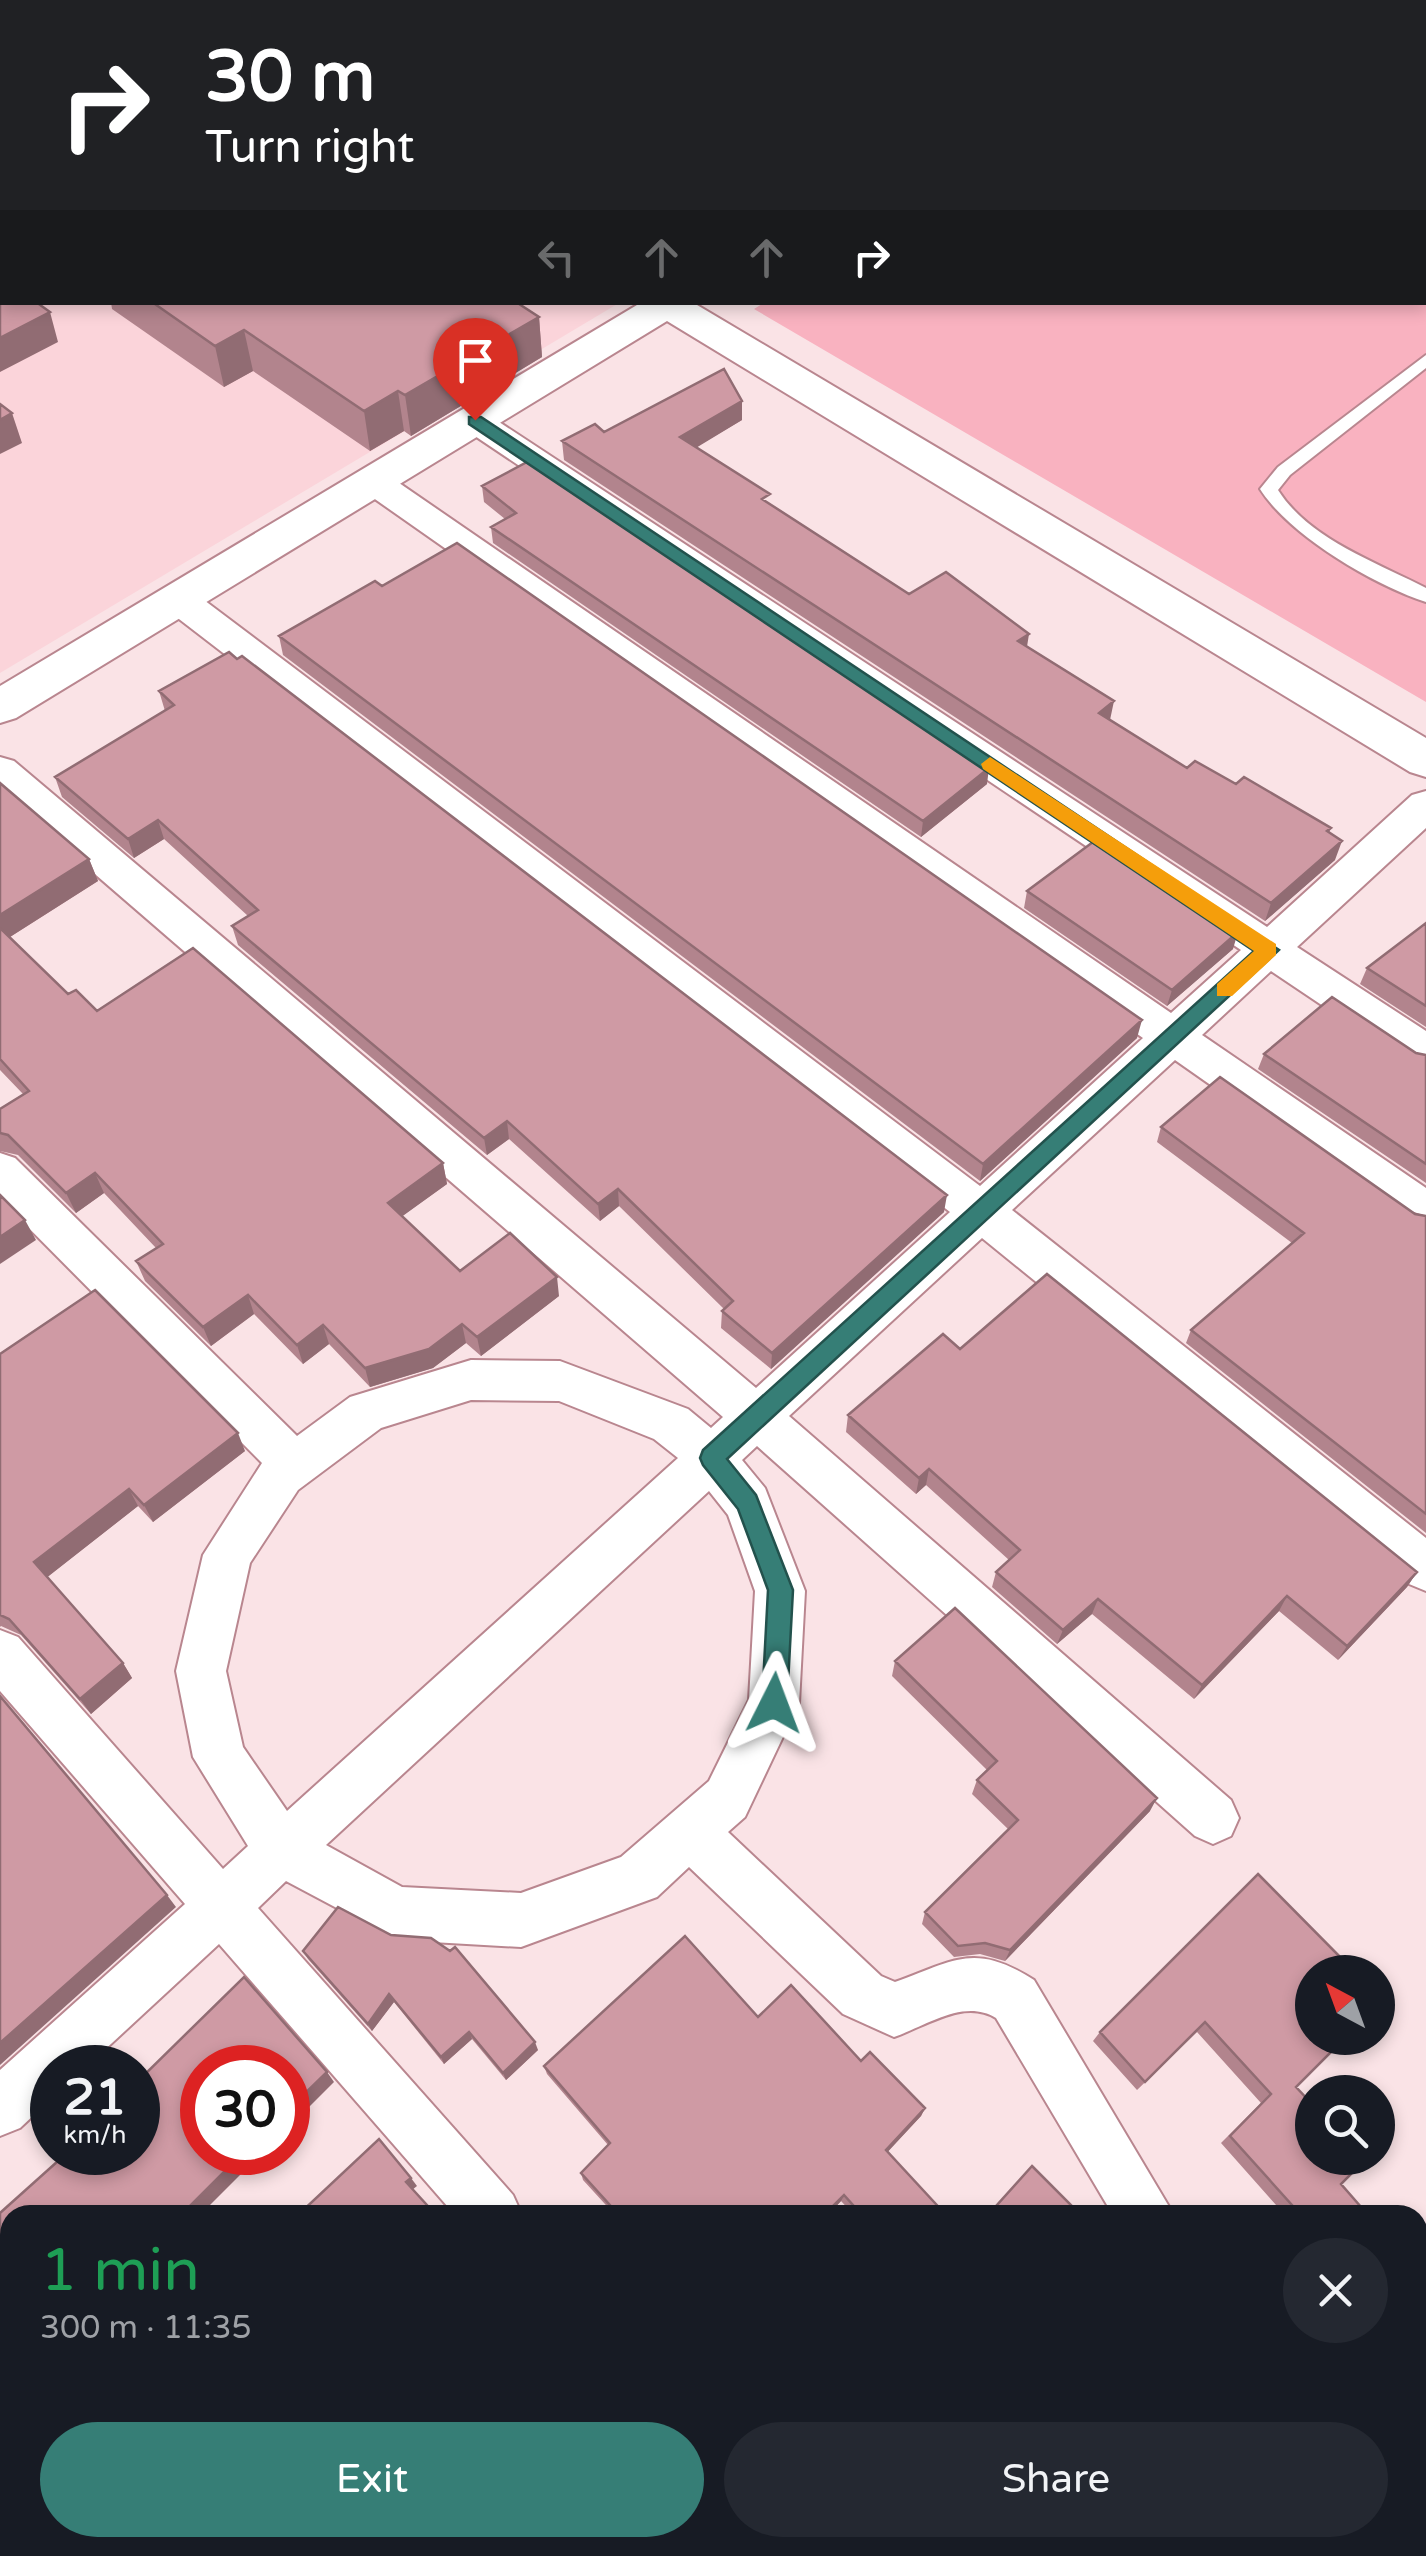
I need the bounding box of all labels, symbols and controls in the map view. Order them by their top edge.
text: 30 m [205,36,375,120]
icon: right [40,40,170,170]
text: Turn right [205,121,414,175]
icon: left [529,230,584,285]
icon: ahead [634,230,689,285]
icon: ahead [739,230,794,285]
icon: right [844,230,899,285]
pin [433,318,518,421]
icon: arrive [448,333,503,388]
position arrow [722,1651,826,1755]
north arrow [1295,1955,1395,2055]
map controls [1295,1955,1395,2175]
speed limit sign: 30 [180,2045,310,2175]
text: 21 [64,2068,126,2128]
button: search [1295,2075,1395,2175]
text: km/h [64,2120,126,2150]
text: 1 min [40,2235,200,2307]
button: close [1283,2238,1388,2343]
text: 300 m · 11:35 [40,2309,252,2347]
button: Exit [40,2422,704,2537]
button: Share [724,2422,1388,2537]

